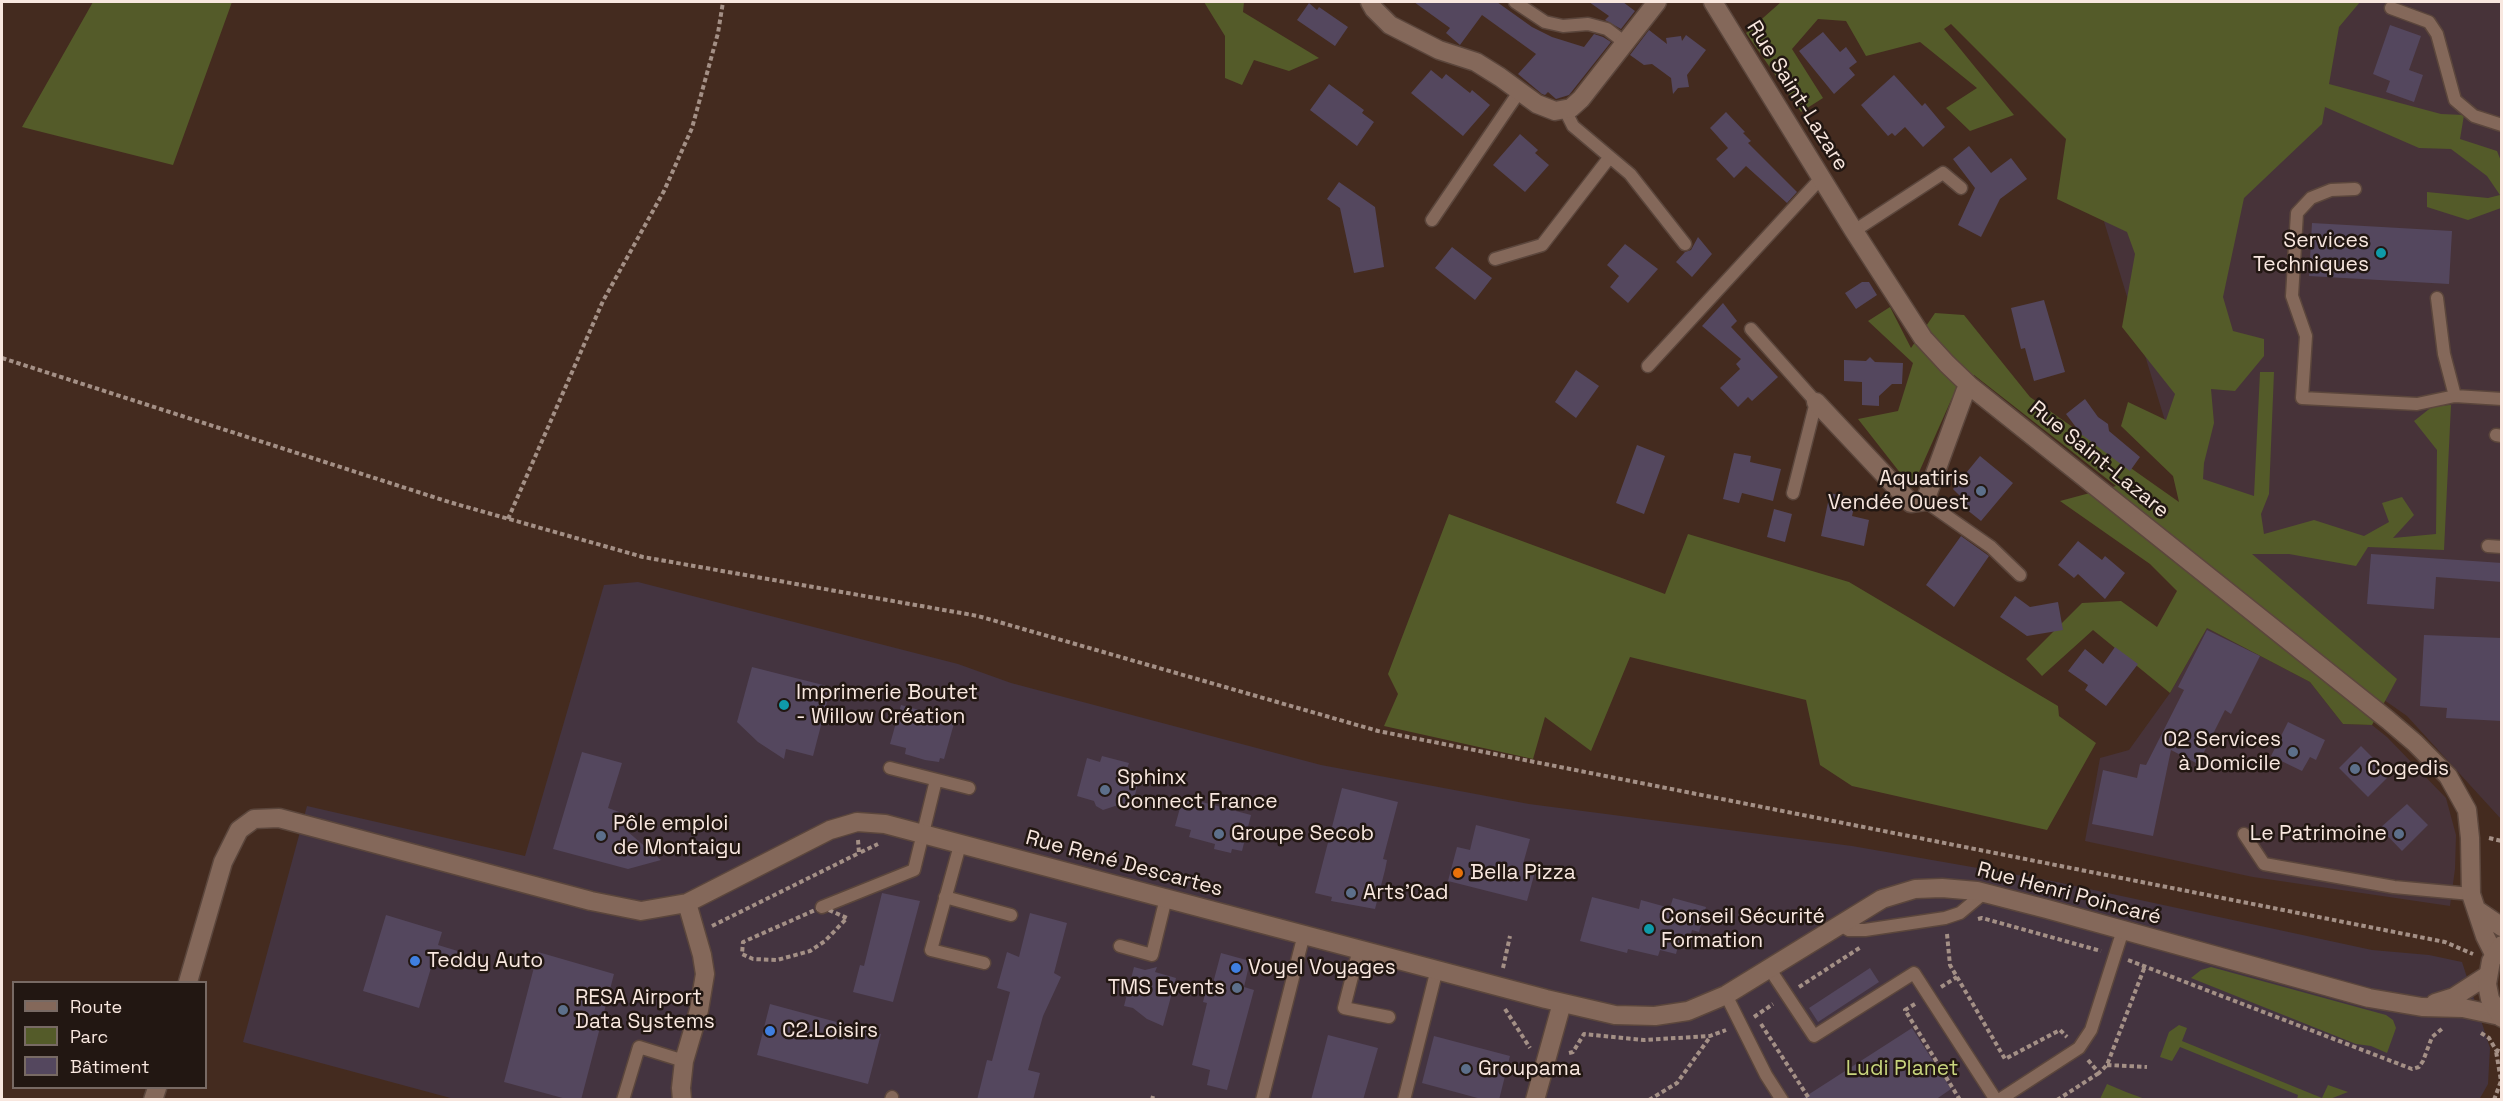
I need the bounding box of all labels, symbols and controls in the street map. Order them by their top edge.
street label: Rue Saint-Lazare [1741,16,1853,176]
place label: Services Techniques [2253,228,2369,278]
marker: Services Techniques [2374,246,2388,260]
street label: Rue Saint-Lazare [2024,396,2174,524]
place label: Aquatiris Vendée Ouest [1828,466,1969,516]
marker: Aquatiris Vendée Ouest [1974,484,1988,498]
place label: Imprimerie Boutet - Willow Création [796,680,978,730]
marker: Imprimerie Boutet - Willow Création [777,698,791,712]
place label: O2 Services à Domicile [2163,727,2281,777]
marker: O2 Services à Domicile [2286,745,2300,759]
place label: Cogedis [2367,756,2449,782]
marker: Cogedis [2348,762,2362,776]
place label: Sphinx Connect France [1117,765,1278,815]
marker: Sphinx Connect France [1098,783,1112,797]
place label: Pôle emploi de Montaigu [613,811,741,861]
place label: Groupe Secob [1231,821,1374,847]
place label: Le Patrimoine [2250,821,2387,847]
street label: Rue René Descartes [1023,826,1225,902]
marker: Groupe Secob [1212,827,1226,841]
marker: Le Patrimoine [2392,827,2406,841]
marker: Pôle emploi de Montaigu [594,829,608,843]
street label: Rue Henri Poincaré [1974,857,2164,931]
place label: Bella Pizza [1470,860,1576,886]
marker: Bella Pizza [1451,866,1465,880]
place label: Arts'Cad [1363,880,1449,906]
marker: Arts'Cad [1344,886,1358,900]
place label: Conseil Sécurité Formation [1661,904,1825,954]
marker: Conseil Sécurité Formation [1642,922,1656,936]
place label: Teddy Auto [427,948,543,974]
marker: Teddy Auto [408,954,422,968]
place label: Voyel Voyages [1248,955,1396,981]
marker: Voyel Voyages [1229,961,1243,975]
place label: TMS Events [1108,975,1225,1001]
legend [12,981,207,1089]
marker: TMS Events [1230,981,1244,995]
place label: RESA Airport Data Systems [575,985,715,1035]
text: Route [70,995,122,1018]
marker: RESA Airport Data Systems [556,1003,570,1017]
place label: C2.Loisirs [782,1018,878,1044]
marker: C2.Loisirs [763,1024,777,1038]
text: Parc [70,1025,108,1048]
text: Bâtiment [70,1055,150,1078]
place label: Groupama [1478,1056,1581,1082]
park label: Ludi Planet [1846,1056,1958,1082]
marker: Groupama [1459,1062,1473,1076]

